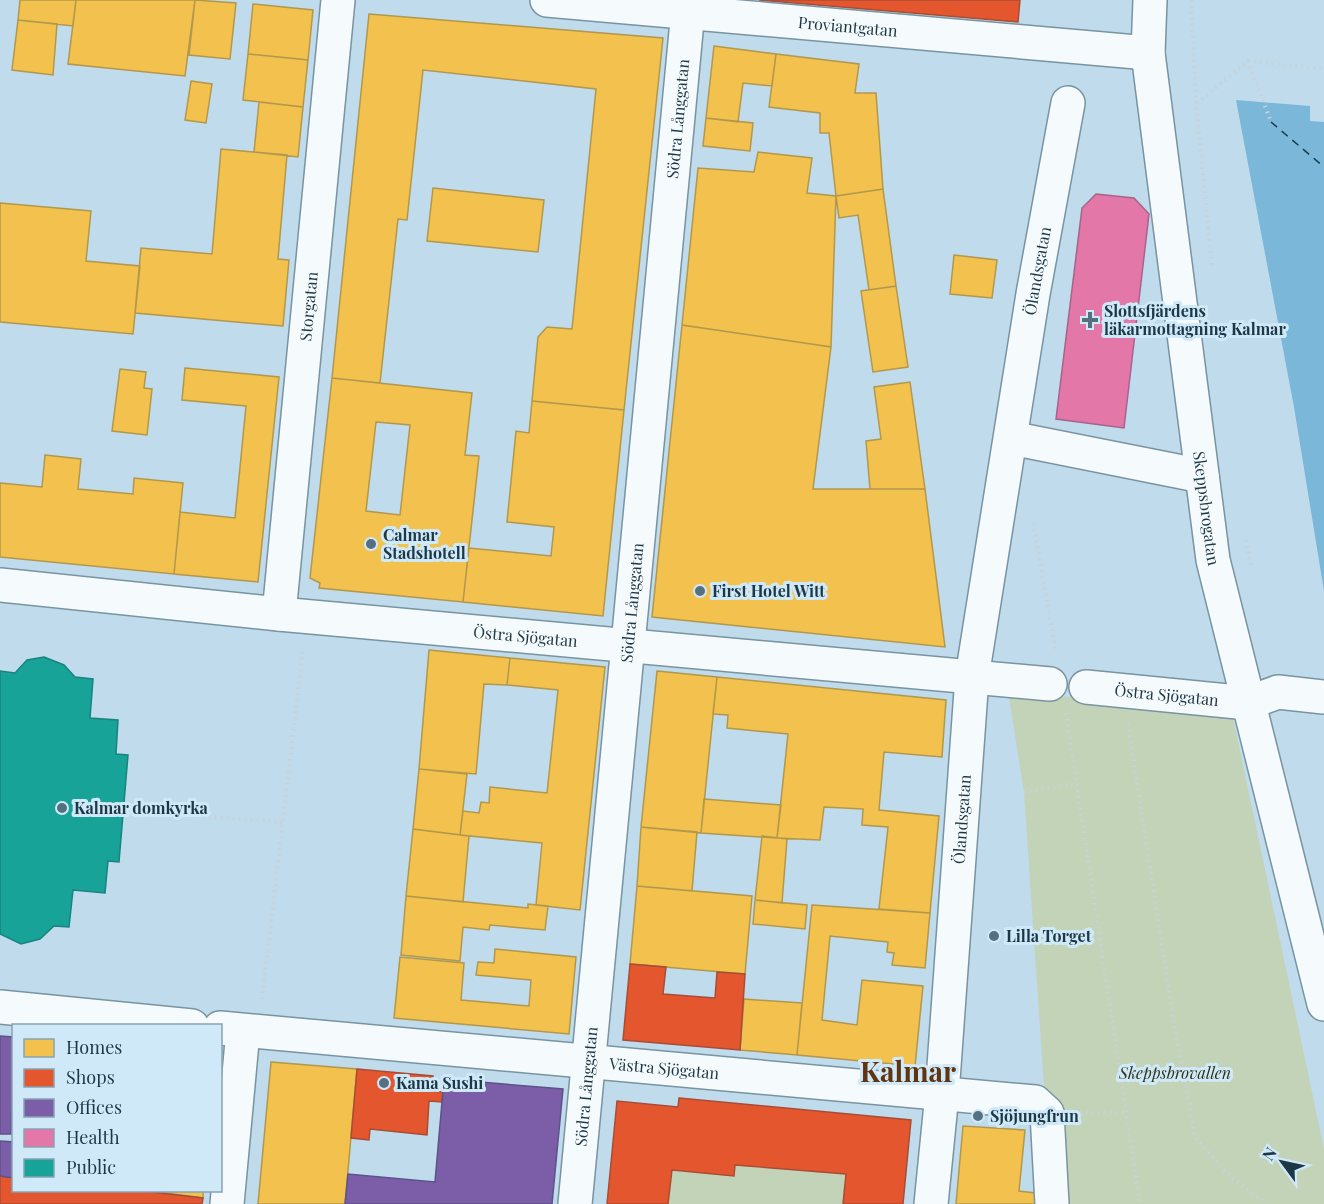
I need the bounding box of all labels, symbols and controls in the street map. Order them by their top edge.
street label: Proviantgatan [797,11,899,41]
street label: Södra Långgatan [661,57,693,180]
street label: Ölandsgatan [1019,224,1055,317]
street label: Storgatan [294,270,322,342]
place label: Slottsfjärdens läkarmottagning Kalmar [1104,300,1286,339]
marker: Slottsfjärdens läkarmottagning Kalmar [1081,311,1099,329]
street label: Skeppsbrogatan [1189,450,1225,568]
place label: Calmar Stadshotell [383,524,466,563]
marker: Calmar Stadshotell [364,537,378,551]
street label: Södra Långgatan [615,541,648,664]
place label: First Hotel Witt [712,580,825,601]
marker: First Hotel Witt [693,584,707,598]
street label: Östra Sjögatan [472,621,579,651]
street label: Östra Sjögatan [1114,679,1220,710]
street label: Ölandsgatan [948,773,975,865]
place label: Kalmar domkyrka [74,797,208,818]
marker: Kalmar domkyrka [55,801,69,815]
place label: Lilla Torget [1006,925,1092,946]
marker: Lilla Torget [987,929,1001,943]
legend [12,1024,222,1192]
street label: Södra Långgatan [570,1025,602,1147]
text: Homes [66,1035,122,1059]
street label: Västra Sjögatan [607,1052,720,1083]
district label: Kalmar [860,1052,956,1089]
park label: Skeppsbrovallen [1118,1062,1231,1083]
text: Shops [66,1065,115,1089]
place label: Kama Sushi [396,1072,483,1093]
marker: Kama Sushi [377,1076,391,1090]
text: Offices [66,1095,122,1119]
place label: Sjöjungfrun [990,1105,1079,1126]
marker: Sjöjungfrun [971,1109,985,1123]
text: Health [66,1125,120,1149]
north arrow [1252,1132,1312,1192]
text: N [1257,1143,1281,1164]
text: Public [66,1155,116,1179]

